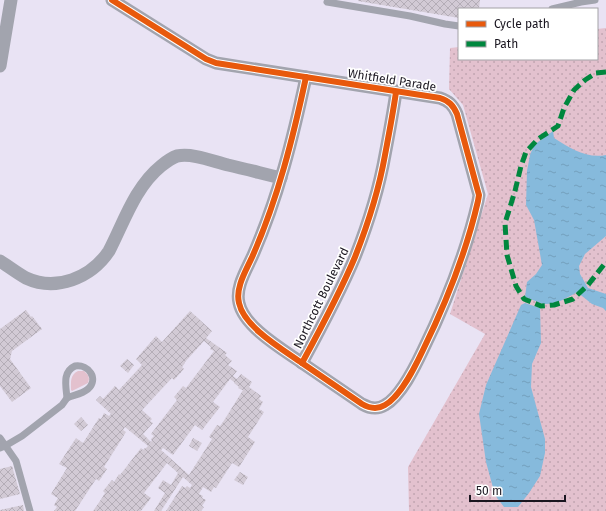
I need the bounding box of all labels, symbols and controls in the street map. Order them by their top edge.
legend [458,8,598,60]
text: Cycle path [494,17,550,31]
text: Path [494,37,518,51]
street label: Whitfield Parade [347,66,437,94]
street label: Northcott Boulevard [290,245,352,351]
scale bar [470,477,565,503]
text: 50 m [476,484,502,498]

